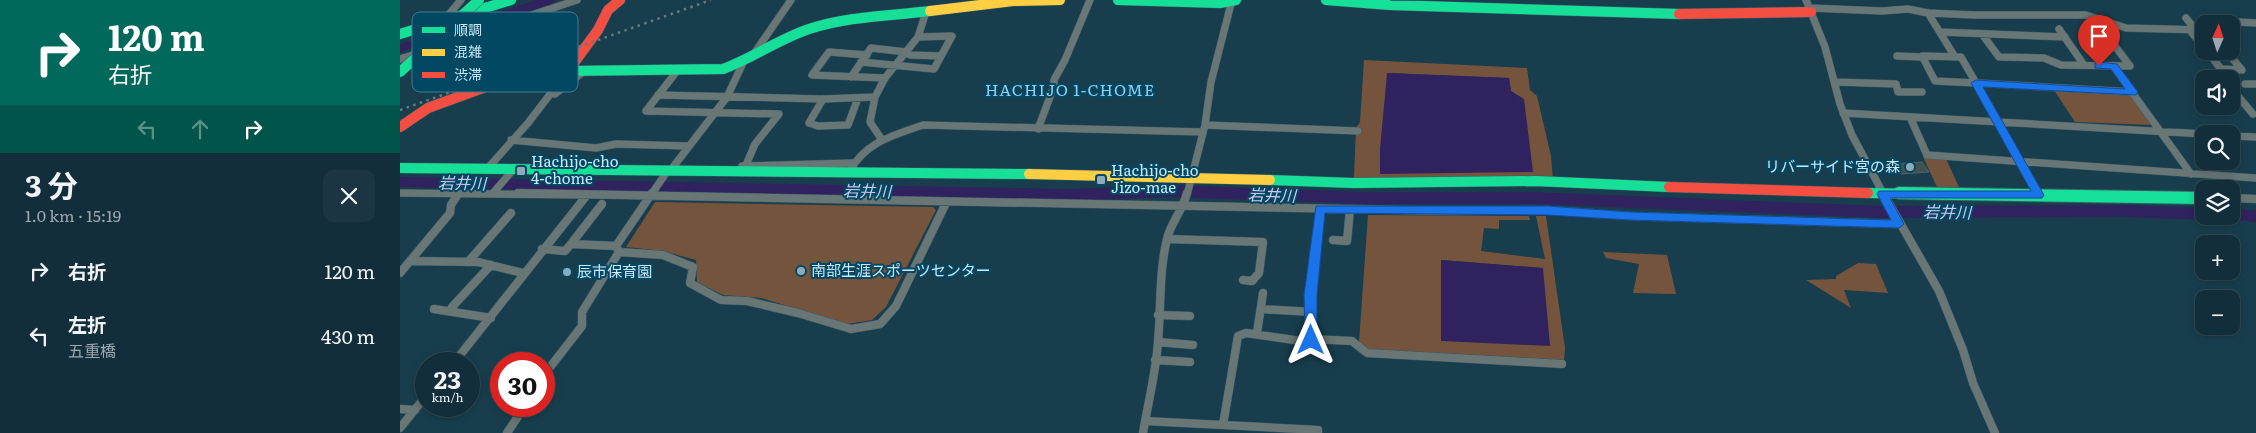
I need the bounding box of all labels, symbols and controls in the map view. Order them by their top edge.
text: 120 m [108,10,205,62]
legend [412,12,578,92]
pin [2078,15,2120,66]
north arrow [2195,15,2240,60]
map controls [2195,15,2240,335]
text: 順調 [454,19,482,39]
icon: right [25,20,90,85]
icon: arrive [2085,22,2113,50]
text: 混雑 [454,41,482,61]
text: 右折 [108,57,152,90]
text: 渋滞 [454,64,482,84]
button: sound [2195,70,2240,115]
district label: HACHIJO 1-CHOME [985,77,1155,101]
icon: left [133,115,161,143]
icon: ahead [186,115,214,143]
icon: right [239,115,267,143]
button: search [2195,125,2240,170]
place label: Hachijo-cho 4-chome [531,149,619,189]
place label: リバーサイド宮の森 [1765,154,1900,177]
place label: Hachijo-cho Jizo-mae [1111,158,1199,198]
marker: リバーサイド宮の森 [1904,161,1916,173]
text: 3 分 [25,162,78,206]
marker: Hachijo-cho 4-chome [515,165,527,177]
button: close [323,170,375,222]
water label: 岩井川 [438,170,488,194]
marker: Hachijo-cho Jizo-mae [1095,174,1107,186]
water label: 岩井川 [843,178,893,202]
button: layers [2195,180,2240,225]
water label: 岩井川 [1248,181,1298,207]
water label: 岩井川 [1923,199,1973,223]
text: 1.0 km · 15:19 [25,203,121,227]
button: + [2195,235,2240,280]
icon: right [25,257,53,285]
text: 右折 [68,257,106,285]
text: 120 m [324,257,375,285]
place label: 南部生涯スポーツセンター [811,258,991,281]
place label: 辰市保育園 [577,259,652,282]
marker: 南部生涯スポーツセンター [795,265,807,277]
marker: 辰市保育園 [561,266,573,278]
button: − [2195,290,2240,335]
text: 左折 [68,310,106,338]
position arrow [1284,313,1336,365]
icon: left [25,322,53,350]
text: 430 m [321,322,375,350]
text: 五重橋 [68,338,116,362]
speed limit sign: 30 [490,352,555,417]
text: 23 [434,360,461,397]
text: km/h [432,388,463,406]

